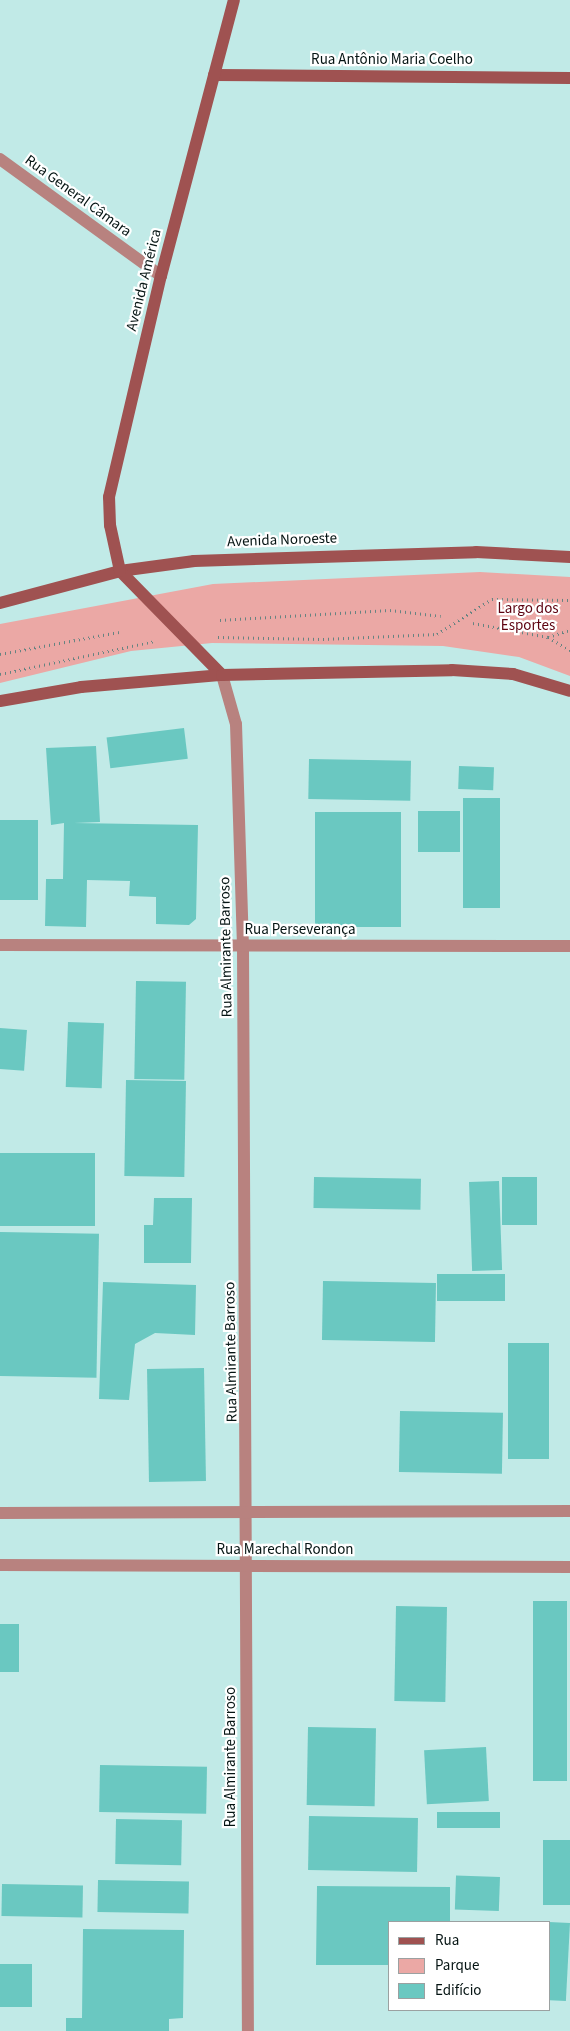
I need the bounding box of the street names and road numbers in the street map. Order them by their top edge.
street label: Rua Antônio Maria Coelho [311,51,473,69]
street label: Rua General Câmara [21,151,135,241]
street label: Avenida América [123,227,165,333]
street label: Avenida Noroeste [227,529,337,551]
street label: Rua Almirante Barroso [216,877,236,1017]
street label: Rua Perseverança [244,921,356,939]
street label: Rua Almirante Barroso [221,1282,241,1422]
street label: Rua Marechal Rondon [217,1541,353,1559]
street label: Rua Almirante Barroso [222,1687,240,1827]

